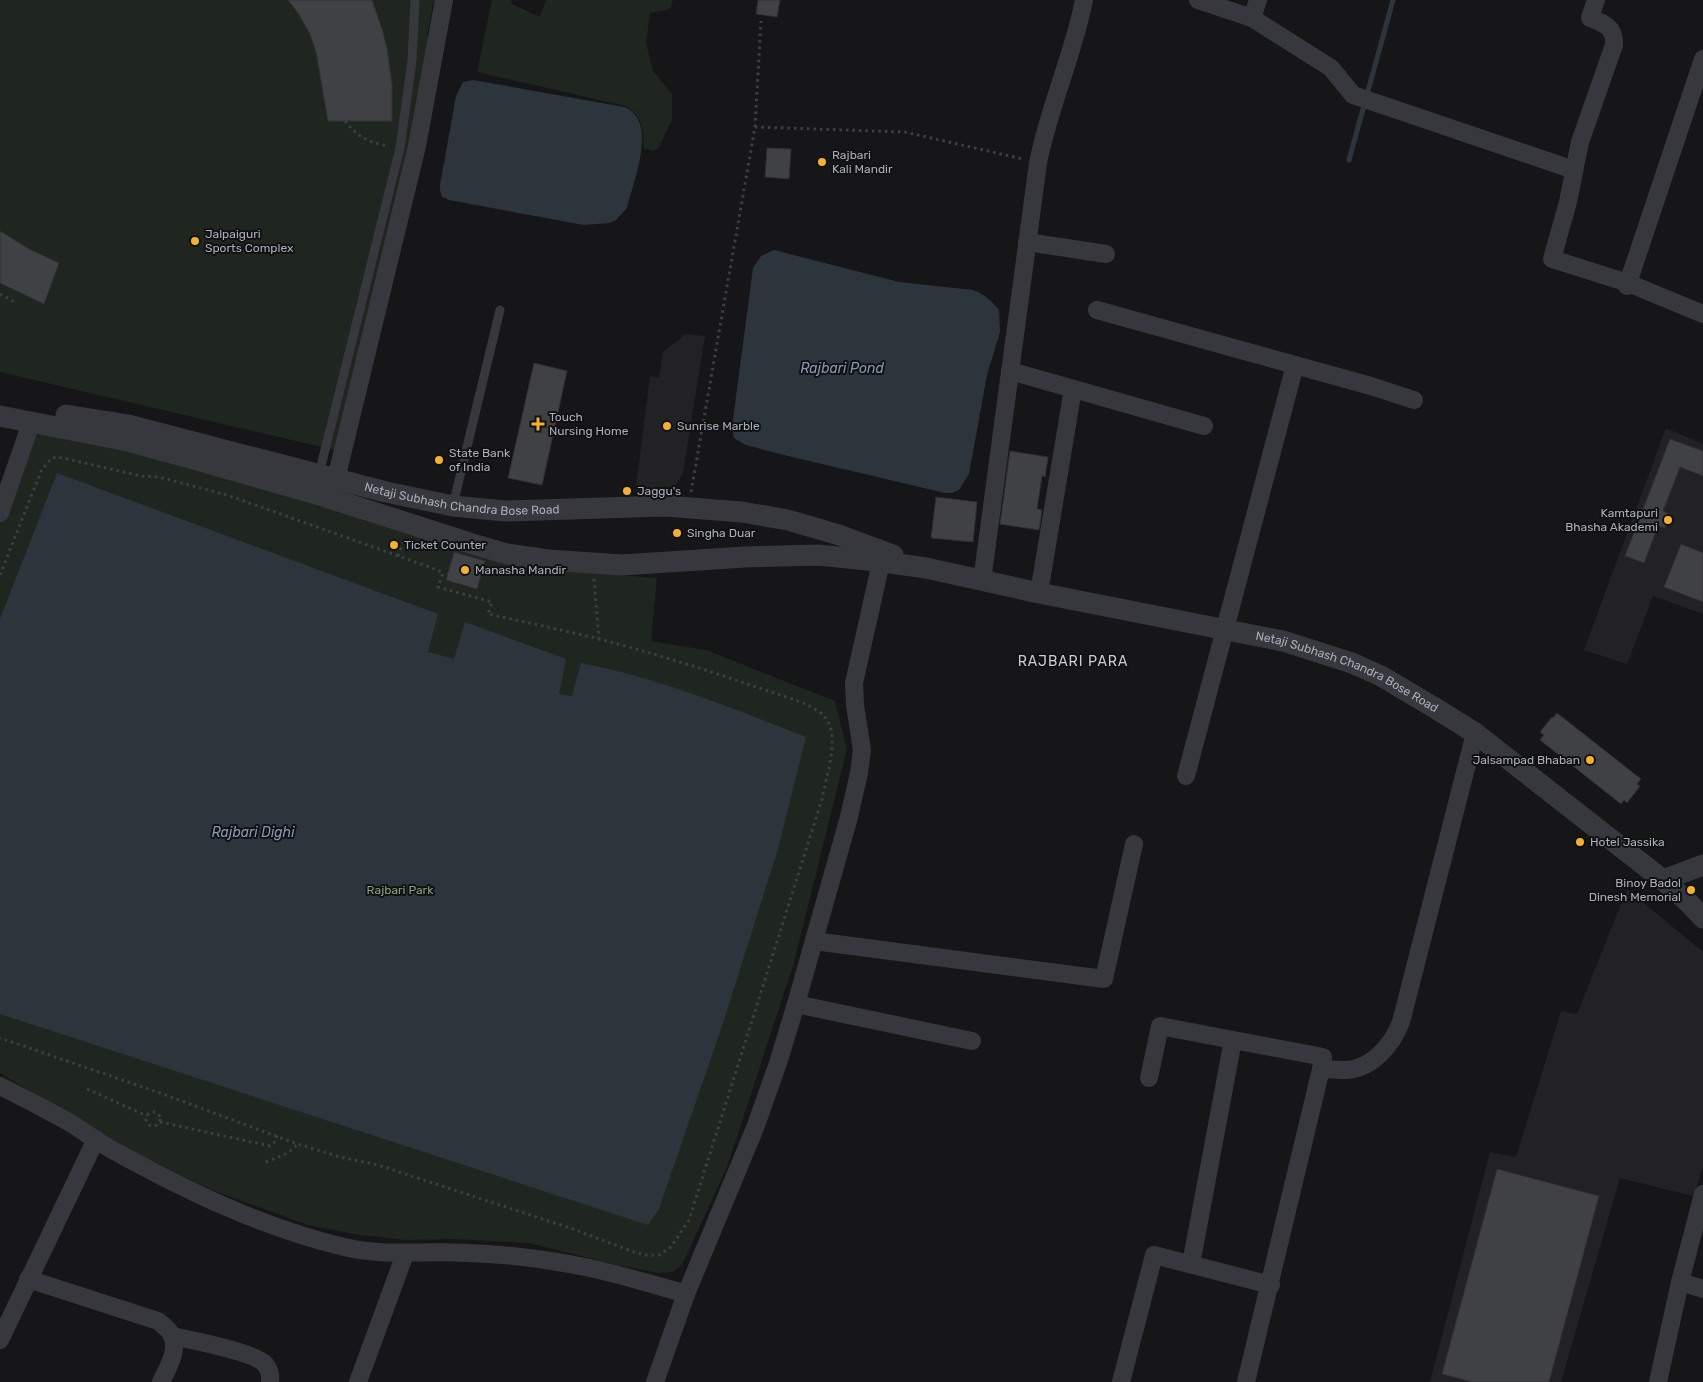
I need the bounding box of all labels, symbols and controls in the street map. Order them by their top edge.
place label: Rajbari Kali Mandir [832,148,893,176]
marker: Rajbari Kali Mandir [816,156,828,168]
place label: Jalpaiguri Sports Complex [205,227,294,255]
marker: Jalpaiguri Sports Complex [189,235,201,247]
water label: Rajbari Pond [800,360,884,377]
place label: Touch Nursing Home [549,410,629,438]
marker: Touch Nursing Home [531,417,545,431]
place label: Sunrise Marble [677,419,760,433]
marker: Sunrise Marble [661,420,673,432]
place label: State Bank of India [449,446,511,474]
marker: State Bank of India [433,454,445,466]
street label: Netaji Subhash Chandra Bose Road [363,480,560,518]
place label: Jaggu's [637,484,681,498]
marker: Jaggu's [621,485,633,497]
place label: Kamtapuri Bhasha Akademi [1565,506,1658,534]
marker: Kamtapuri Bhasha Akademi [1662,514,1674,526]
place label: Singha Duar [687,526,756,540]
marker: Singha Duar [671,527,683,539]
place label: Ticket Counter [404,538,486,552]
marker: Ticket Counter [388,539,400,551]
place label: Manasha Mandir [475,563,567,577]
marker: Manasha Mandir [459,564,471,576]
street label: Netaji Subhash Chandra Bose Road [1255,629,1441,715]
district label: RAJBARI PARA [1018,653,1128,670]
place label: Jalsampad Bhaban [1473,753,1580,767]
marker: Jalsampad Bhaban [1584,754,1596,766]
water label: Rajbari Dighi [211,824,295,841]
place label: Hotel Jassika [1590,835,1665,849]
marker: Hotel Jassika [1574,836,1586,848]
place label: Binoy Badol Dinesh Memorial [1589,876,1681,904]
park label: Rajbari Park [367,883,434,897]
marker: Binoy Badol Dinesh Memorial [1685,884,1697,896]

